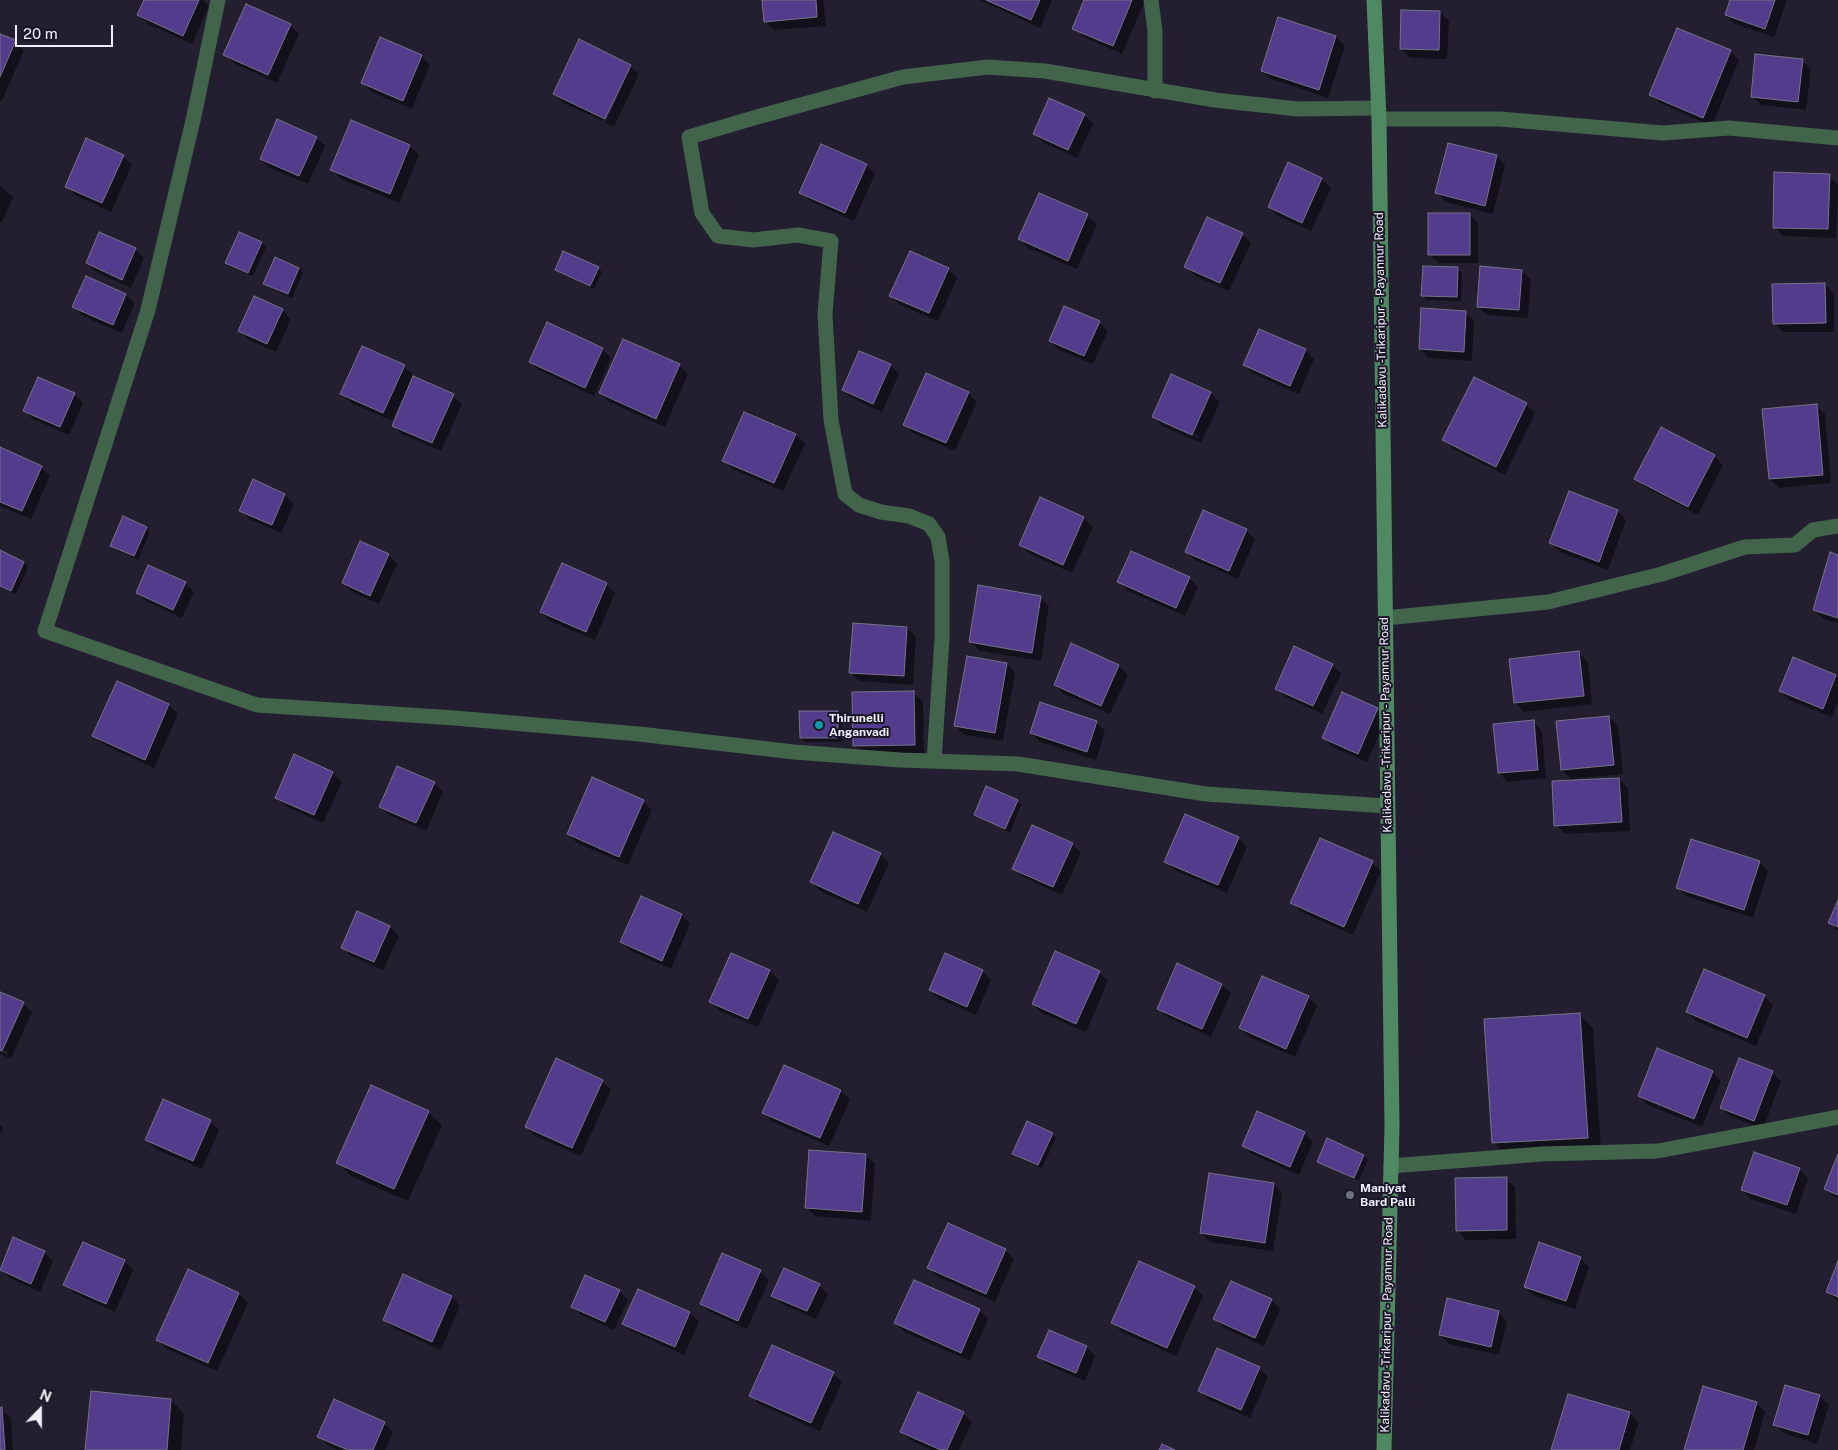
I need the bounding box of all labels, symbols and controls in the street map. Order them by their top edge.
scale bar [18,15,115,47]
text: 20 m [23,25,58,42]
street label: Kalikadavu -Trikaripur - Payannur Road [1372,212,1390,428]
street label: Kalikadavu -Trikaripur - Payannur Road [1377,617,1395,833]
place label: Thirunelli Anganvadi [829,711,889,739]
marker: Thirunelli Anganvadi [813,719,825,731]
place label: Maniyat Bard Palli [1360,1181,1415,1209]
marker: Maniyat Bard Palli [1344,1189,1356,1201]
street label: Kalikadavu -Trikaripur - Payannur Road [1378,1217,1396,1433]
north arrow [15,1385,65,1435]
text: N [38,1387,54,1406]

